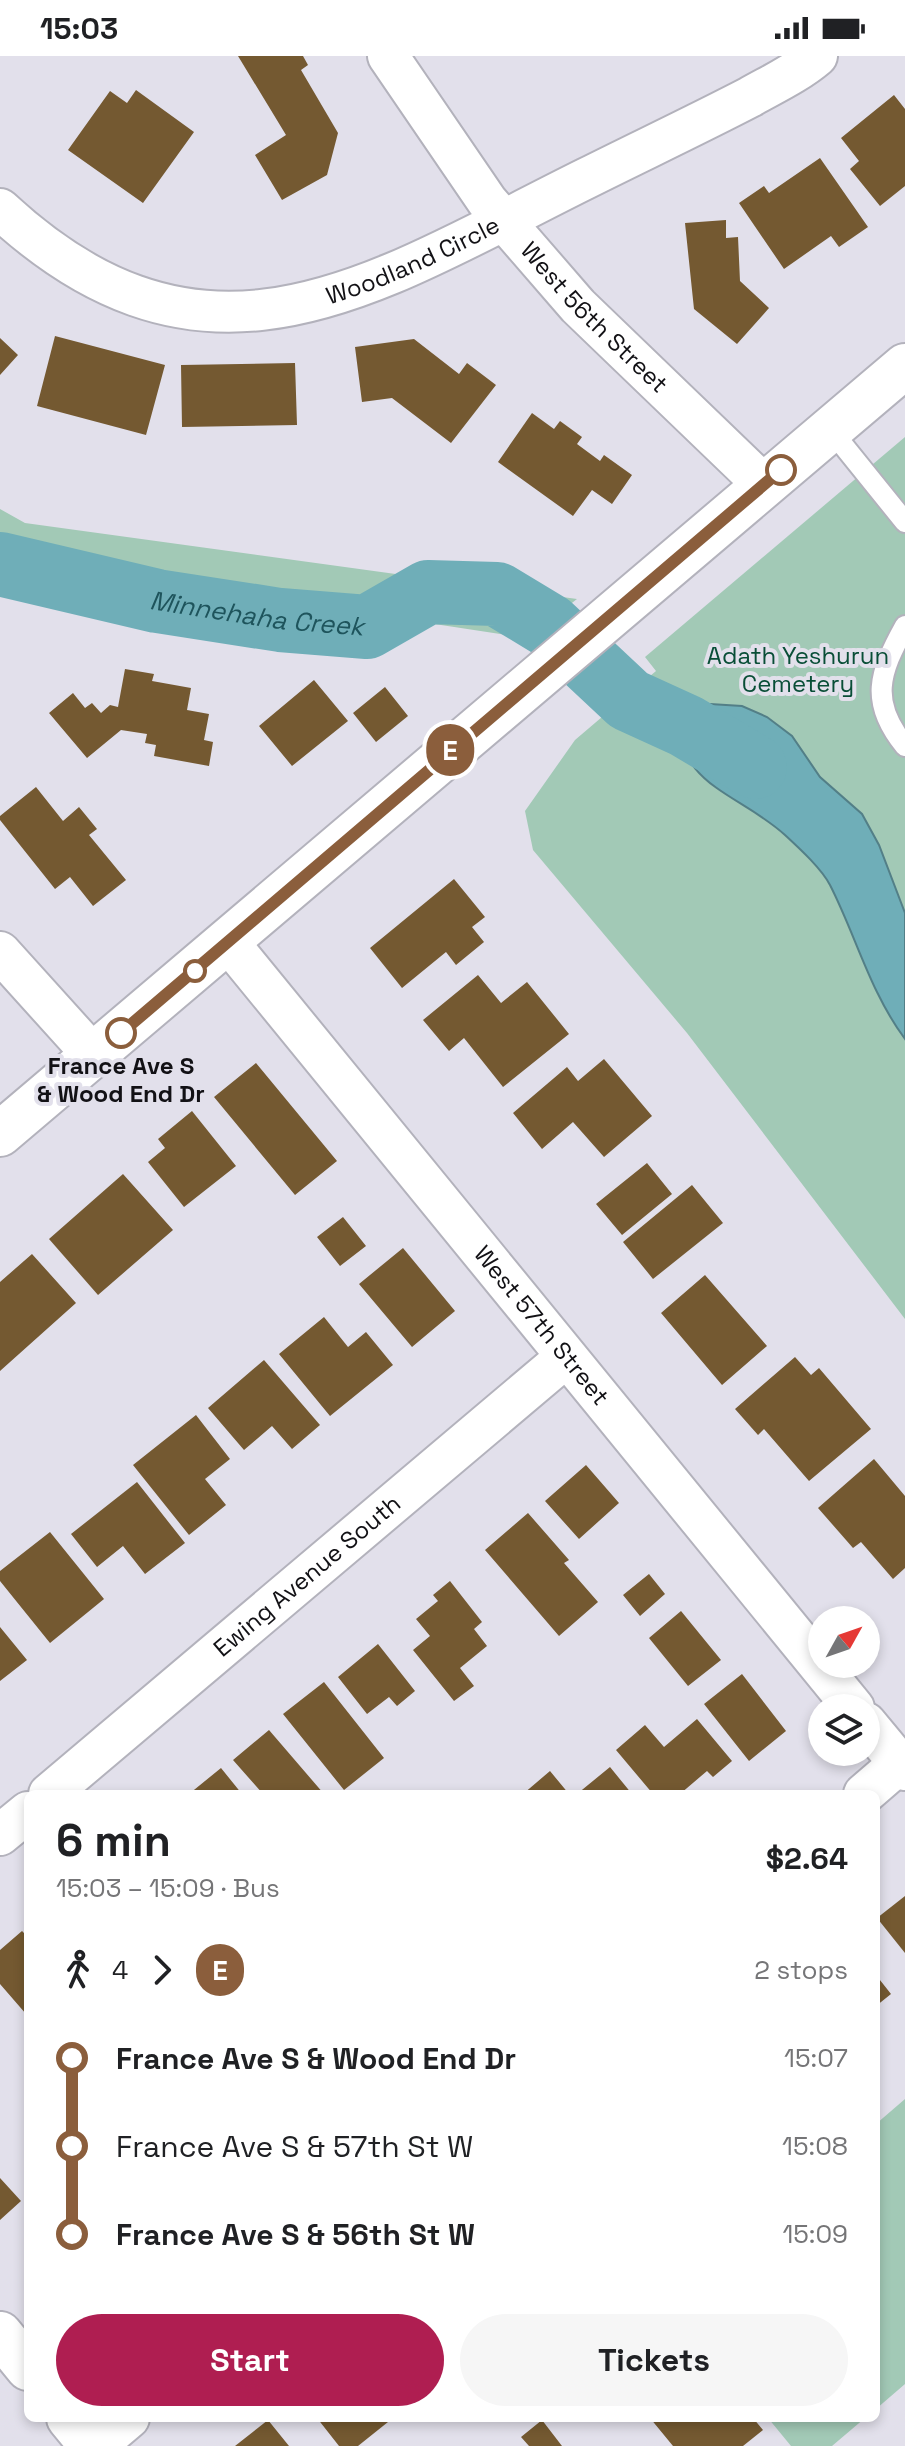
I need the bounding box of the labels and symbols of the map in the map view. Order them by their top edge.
street label: Woodland Circle [322,209,505,311]
street label: West 56th Street [514,235,675,399]
unlabelled marker [766,455,796,485]
water label: Minnehaha Creek [147,583,368,644]
park label: Adath Yeshurun Cemetery [707,640,889,699]
line badge: E [424,724,476,776]
unlabelled marker [184,960,206,982]
marker: France Ave S & Wood End Dr [106,1018,136,1048]
place label: France Ave S & Wood End Dr [37,1050,205,1109]
street label: West 57th Street [467,1239,616,1412]
street label: Ewing Avenue South [207,1488,407,1663]
north arrow [808,1606,880,1678]

